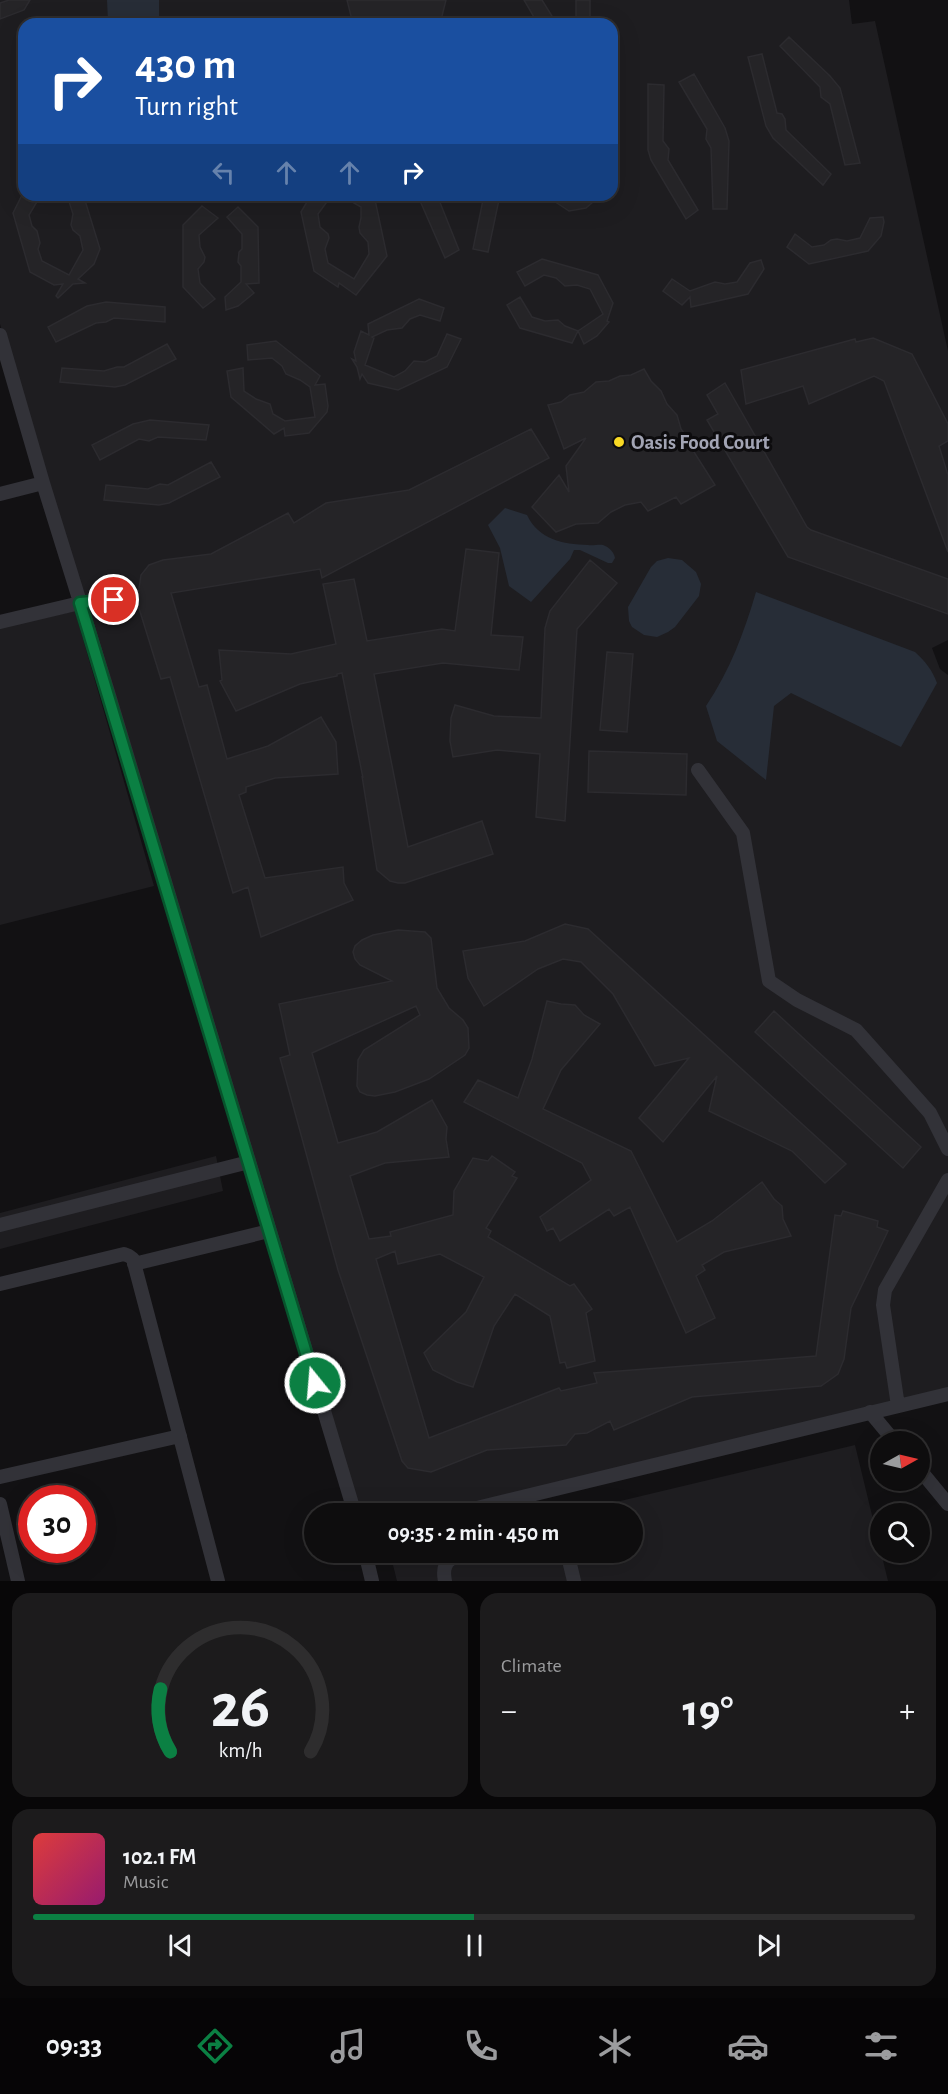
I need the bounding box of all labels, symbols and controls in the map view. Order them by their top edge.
icon: right [36,42,114,120]
text: 430 m [135,44,236,86]
text: Turn right [135,93,238,120]
icon: left [207,156,240,189]
icon: ahead [270,156,303,189]
icon: ahead [333,156,366,189]
icon: right [396,156,429,189]
place label: Oasis Food Court [631,432,770,453]
marker: Oasis Food Court [612,435,626,449]
pin [88,574,139,625]
icon: arrive [97,583,130,616]
position arrow [283,1351,347,1415]
north arrow [870,1431,930,1491]
map controls [870,1431,930,1563]
speed limit sign: 30 [18,1485,96,1563]
button: search [870,1503,930,1563]
text: 09:35 · 2 min · 450 m [388,1522,559,1544]
text: Climate [501,1656,562,1676]
text: 26 [210,1676,270,1738]
text: 19° [682,1689,734,1734]
text: − [501,1695,517,1728]
text: + [899,1695,915,1728]
text: km/h [218,1740,262,1761]
text: 102.1 FM [123,1846,196,1868]
text: Music [123,1872,169,1892]
icon: previous [164,1929,197,1962]
icon: pause [458,1929,491,1962]
icon: next [752,1929,785,1962]
icon: directions [194,2025,236,2067]
icon: music [327,2025,369,2067]
icon: phone [460,2025,502,2067]
icon: climate [594,2025,636,2067]
icon: car [727,2025,769,2067]
icon: filters [860,2025,902,2067]
text: 09:33 [46,2032,102,2059]

